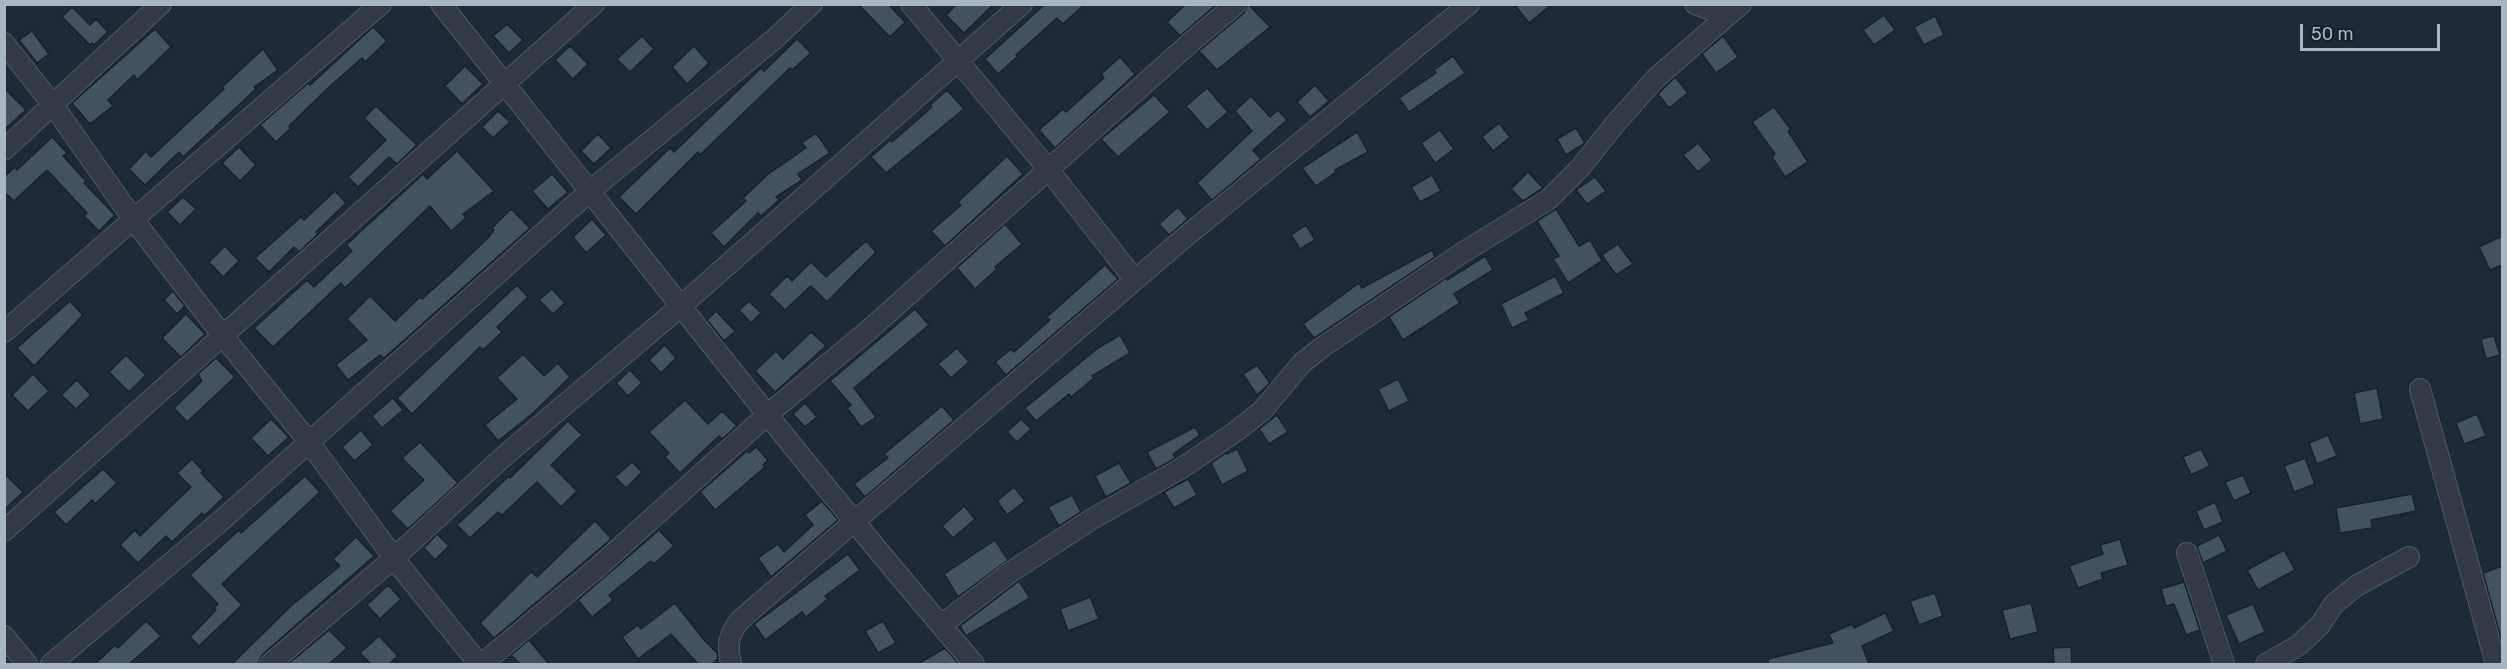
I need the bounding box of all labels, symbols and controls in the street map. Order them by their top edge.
scale bar [2303,12,2442,50]
text: 50 m [2311,23,2354,45]

